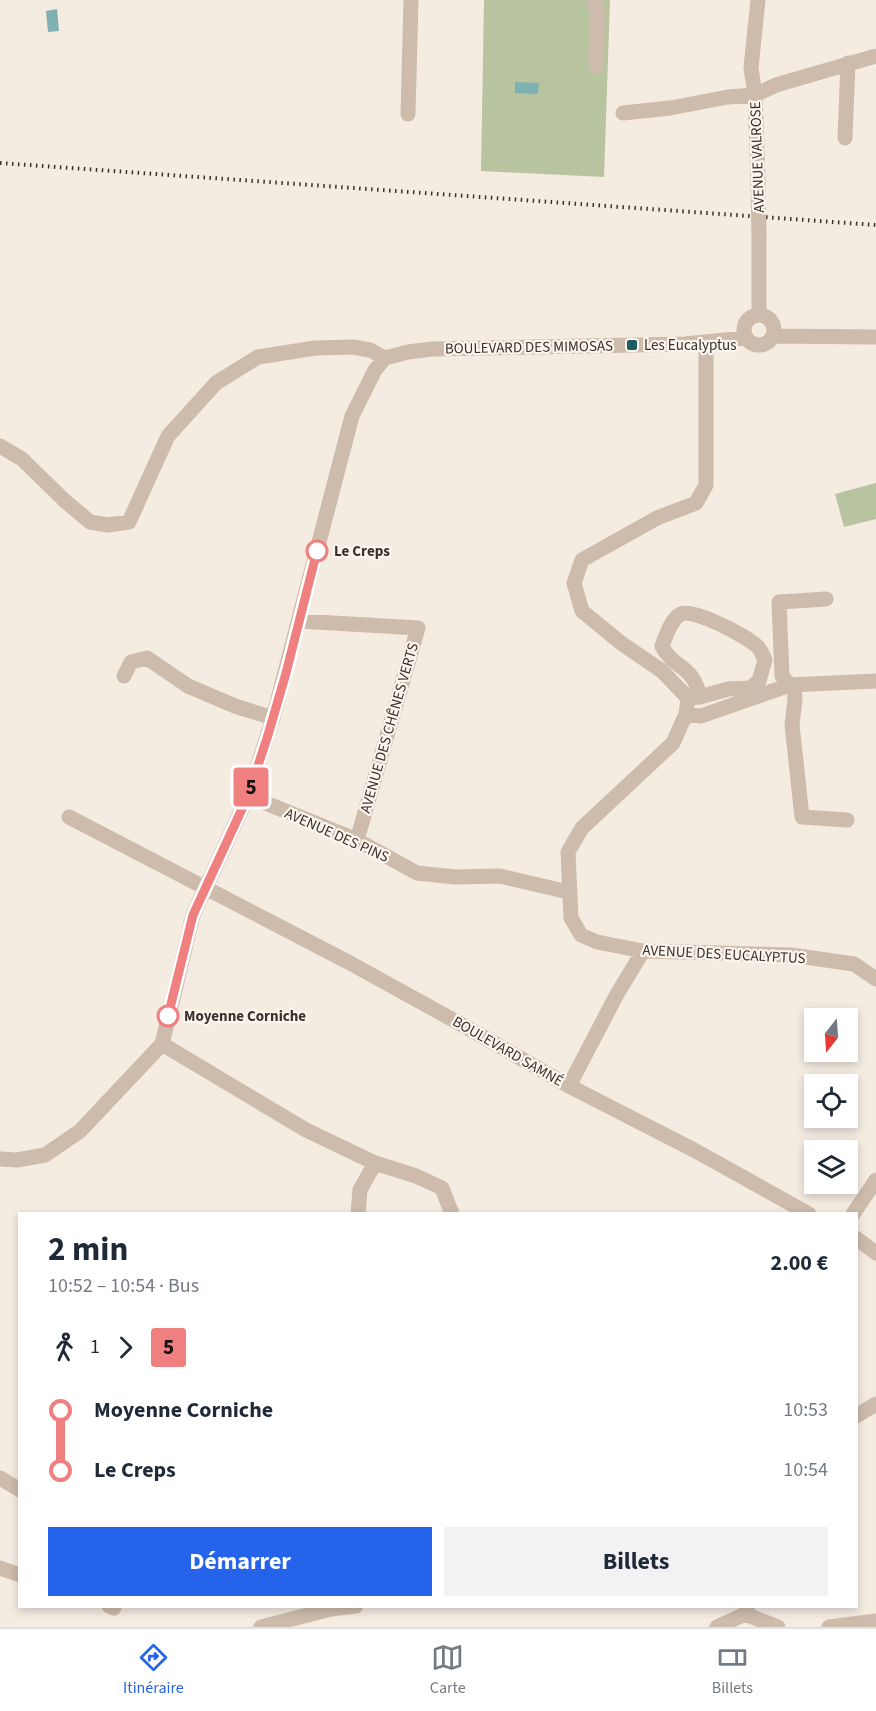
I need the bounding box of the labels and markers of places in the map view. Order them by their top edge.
place label: Les Eucalyptus [644,335,737,356]
marker: Les Eucalyptus [625,338,639,352]
marker: Le Creps [306,540,328,562]
place label: Le Creps [334,541,390,562]
marker: Moyenne Corniche [157,1005,179,1027]
place label: Moyenne Corniche [184,1006,306,1027]

